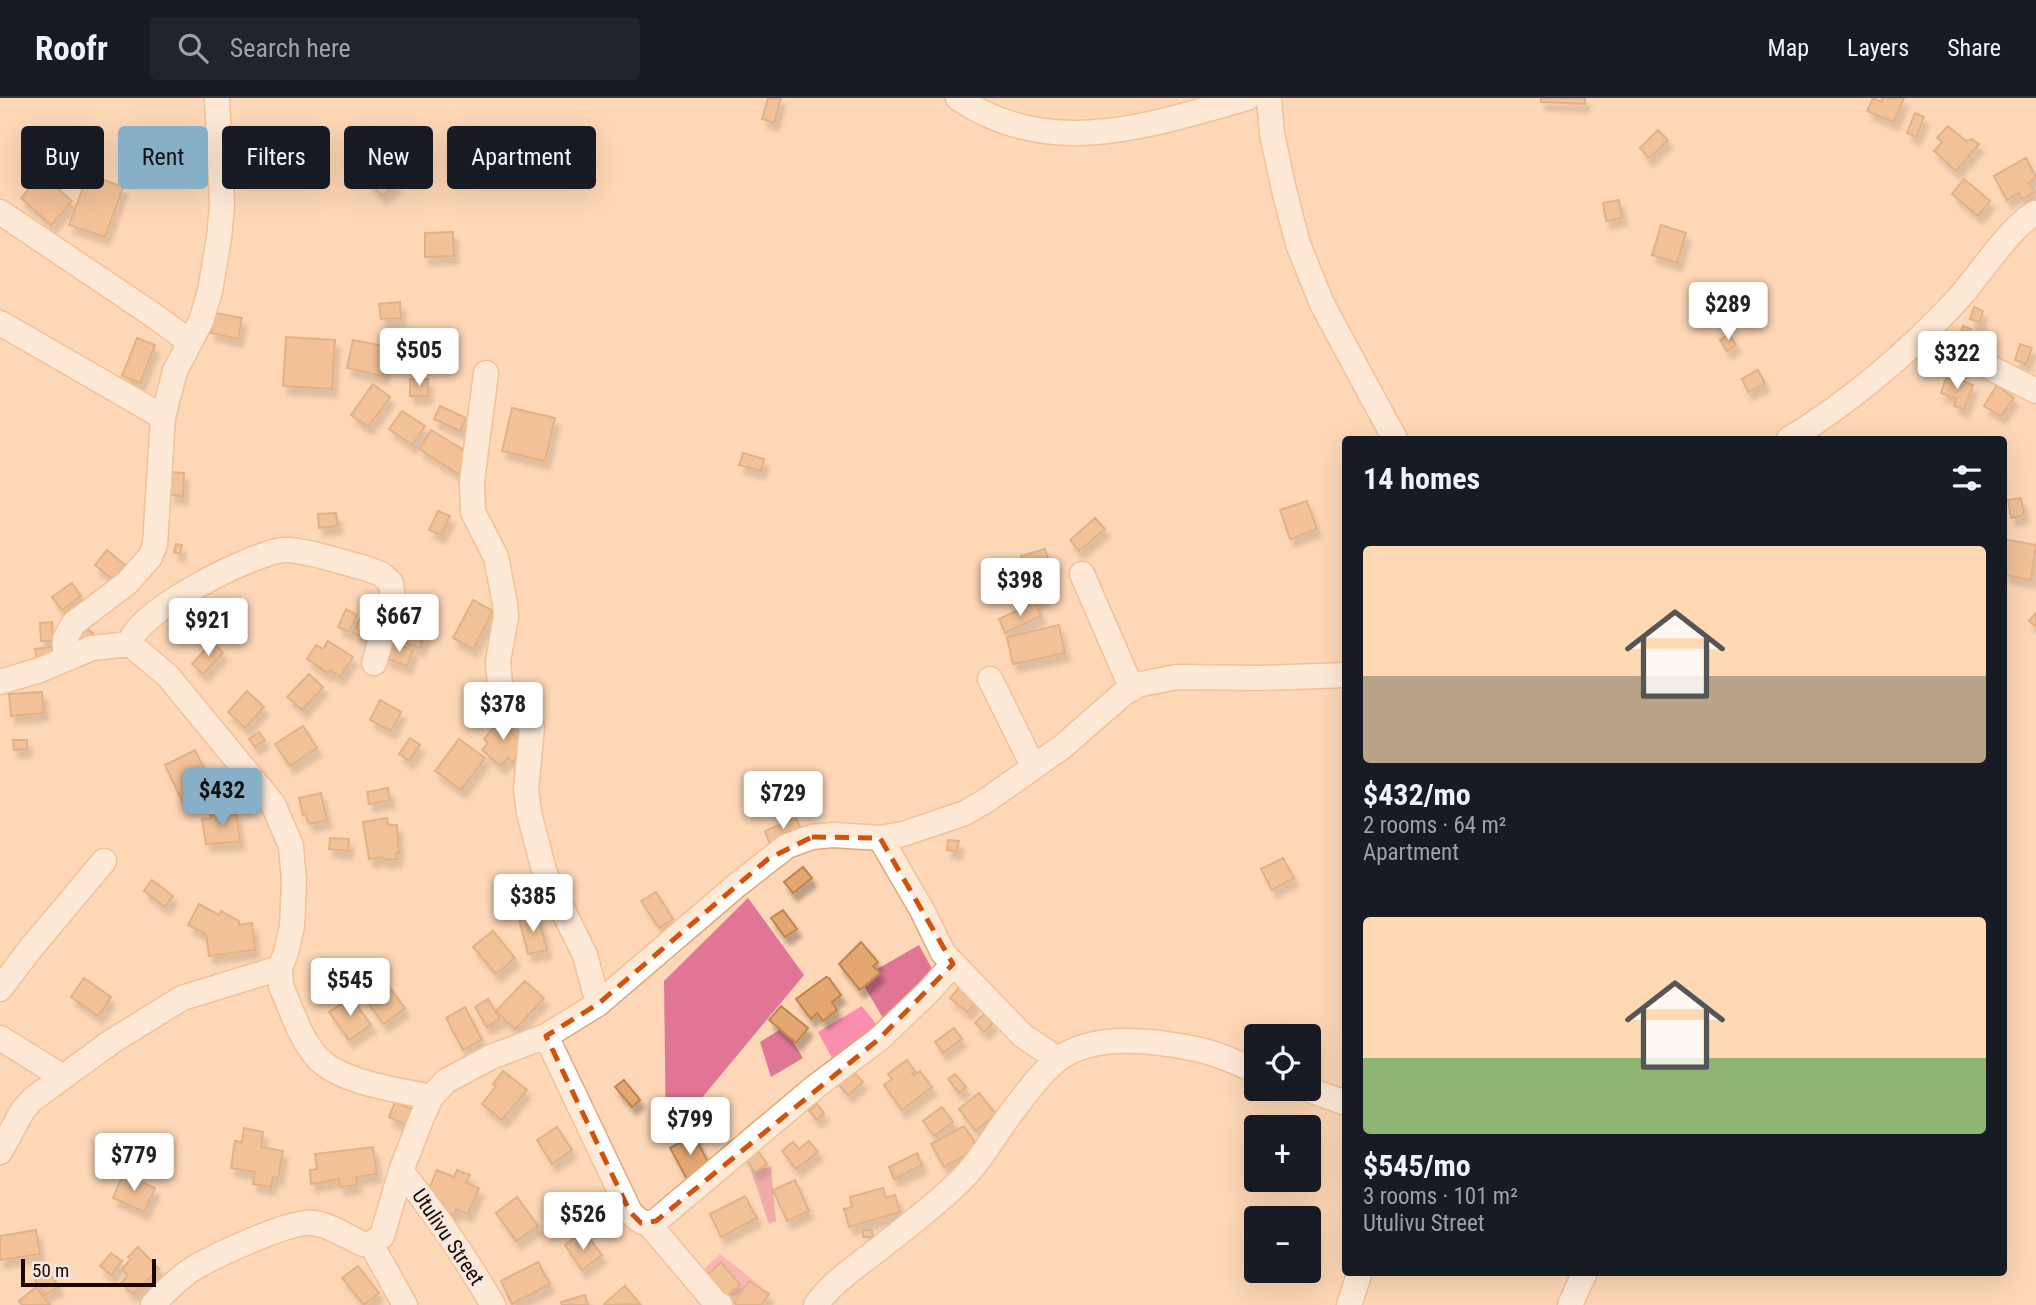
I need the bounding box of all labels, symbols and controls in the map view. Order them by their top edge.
search box [150,17,640,80]
text: Roofr [35,29,108,68]
icon: search [174,29,212,67]
text: Search here [230,33,351,63]
text: Map [1768,34,1809,62]
text: Layers [1847,34,1909,62]
text: Share [1947,34,2001,62]
chip: Buy [21,126,104,189]
chip: Rent [118,126,208,189]
chip: Filters [222,126,330,189]
chip: New [344,126,433,189]
chip: Apartment [447,126,596,189]
pin: $289 [1687,282,1769,342]
text: $289 [1705,291,1751,318]
pin: $505 [378,328,460,388]
pin: $322 [1916,331,1998,391]
text: $505 [396,337,442,364]
text: $322 [1934,340,1980,367]
icon: filters [1948,459,1986,497]
text: 14 homes [1363,461,1480,496]
pin: $398 [979,559,1061,618]
text: $398 [997,567,1043,594]
icon: home [1612,591,1738,717]
pin: $667 [358,594,440,654]
pin: $921 [167,598,249,658]
text: $667 [376,603,422,630]
text: $921 [185,607,231,634]
pin: $378 [462,682,544,742]
text: $378 [480,691,526,718]
pin: $432 [181,768,263,828]
pin: $729 [742,772,824,831]
text: $432 [199,777,245,804]
text: $432/mo [1363,777,1471,812]
text: $729 [760,780,806,807]
text: 2 rooms · 64 m² [1363,812,1506,839]
text: Apartment [1363,839,1459,866]
pin: $385 [492,874,574,934]
text: $385 [510,883,556,910]
pin: $545 [309,958,391,1018]
icon: home [1612,962,1738,1088]
text: $545 [327,967,373,994]
map controls [1244,1024,1321,1283]
button: locate [1244,1024,1321,1101]
pin: $799 [649,1098,731,1157]
text: $799 [667,1106,713,1133]
button: + [1244,1115,1321,1192]
pin: $779 [93,1134,175,1193]
text: $779 [111,1142,157,1169]
text: $545/mo [1363,1148,1471,1183]
text: 3 rooms · 101 m² [1363,1183,1518,1210]
street label: Utulivu Street [407,1184,489,1290]
pin: $526 [542,1192,624,1252]
text: $526 [560,1201,606,1228]
button: − [1244,1206,1321,1283]
text: Utulivu Street [1363,1210,1485,1237]
scale bar [21,1256,156,1288]
text: 50 m [32,1259,69,1282]

